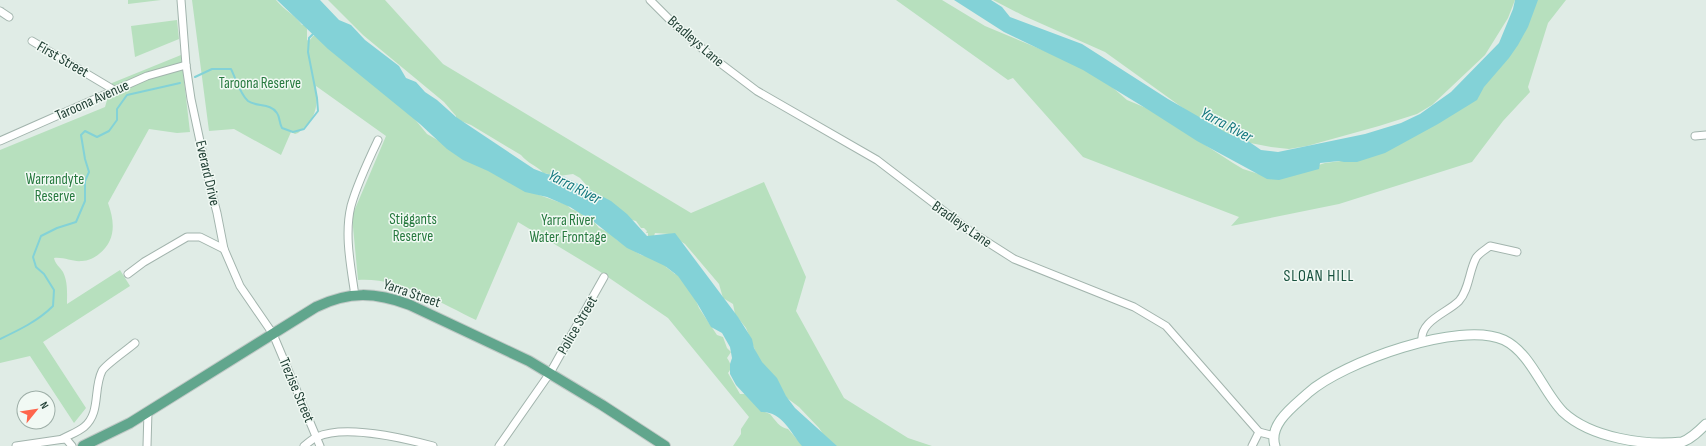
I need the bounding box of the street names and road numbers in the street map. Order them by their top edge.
street label: Bradleys Lane [663,12,728,71]
street label: First Street [33,37,92,82]
street label: Taroona Avenue [52,76,132,125]
street label: Everard Drive [191,139,224,208]
street label: Bradleys Lane [928,197,995,252]
street label: Yarra Street [381,275,443,312]
street label: Police Street [553,292,602,358]
street label: Trezise Street [274,355,319,426]

